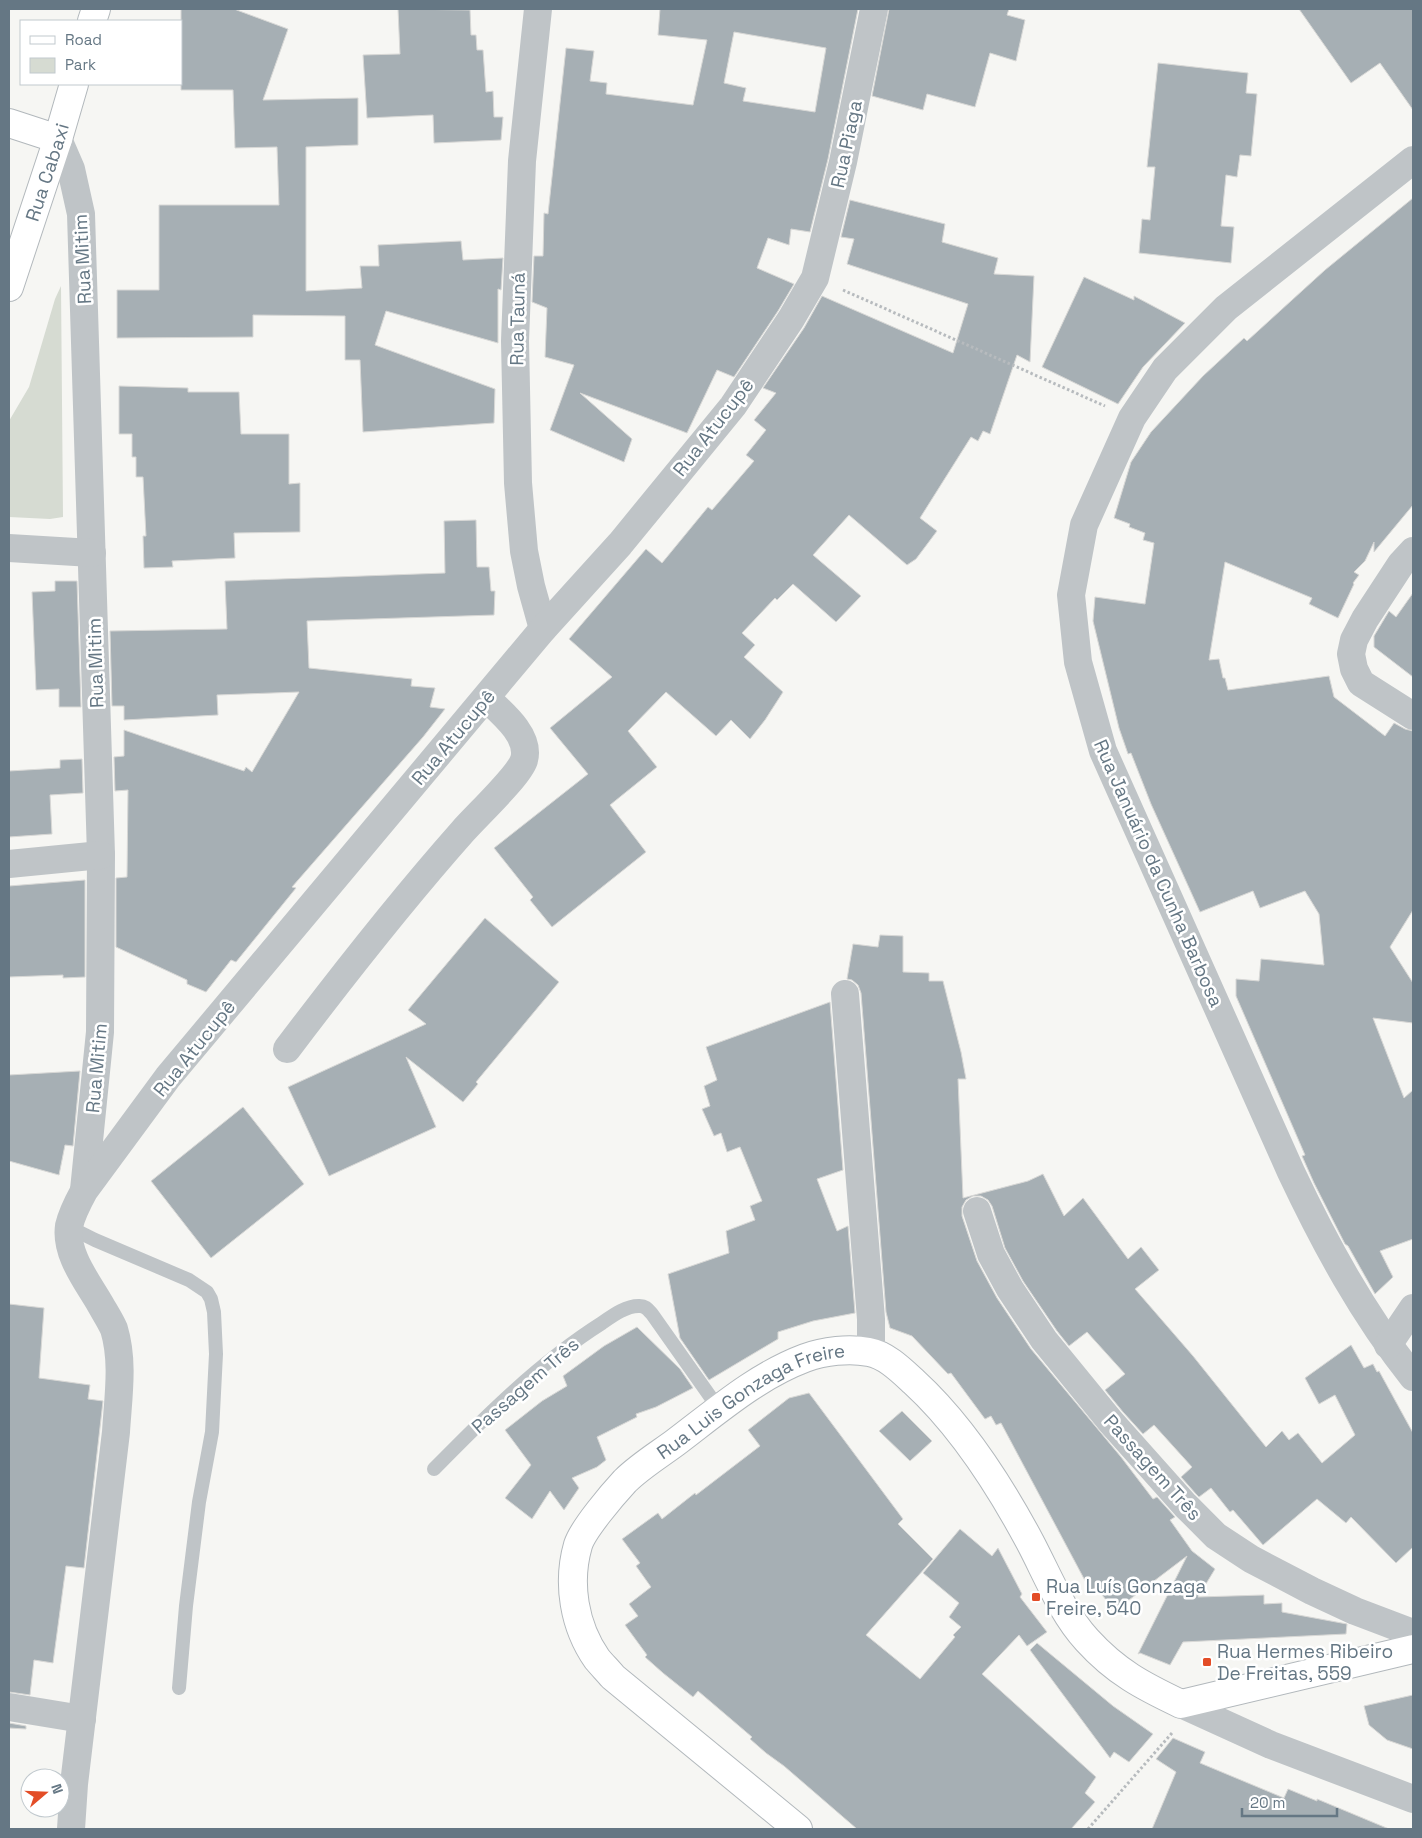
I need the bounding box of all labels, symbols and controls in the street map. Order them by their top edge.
legend [20,20,182,85]
text: Road [65,30,102,49]
text: Park [65,55,96,74]
street label: Rua Piaga [825,98,868,190]
street label: Rua Cabaxi [20,120,75,225]
street label: Rua Mitim [68,213,97,305]
street label: Rua Tauná [504,272,531,366]
street label: Rua Atucupê [667,373,759,481]
street label: Rua Mitim [81,617,110,709]
street label: Rua Atucupê [406,684,501,790]
street label: Rua Januário da Cunha Barbosa [1088,736,1229,1011]
street label: Rua Atucupê [148,995,241,1102]
street label: Rua Mitim [80,1022,113,1114]
street label: Passagem Três [466,1332,584,1439]
street label: Rua Luis Gonzaga Freire [652,1338,846,1465]
street label: Passagem Três [1098,1409,1207,1526]
place label: Rua Luís Gonzaga Freire, 540 [1046,1574,1207,1621]
marker: Rua Luís Gonzaga Freire, 540 [1030,1591,1042,1603]
place label: Rua Hermes Ribeiro De Freitas, 559 [1217,1639,1393,1686]
marker: Rua Hermes Ribeiro De Freitas, 559 [1201,1656,1213,1668]
north arrow [20,1768,70,1818]
text: N [47,1781,67,1796]
scale bar [1242,1786,1337,1818]
text: 20 m [1250,1793,1285,1812]

